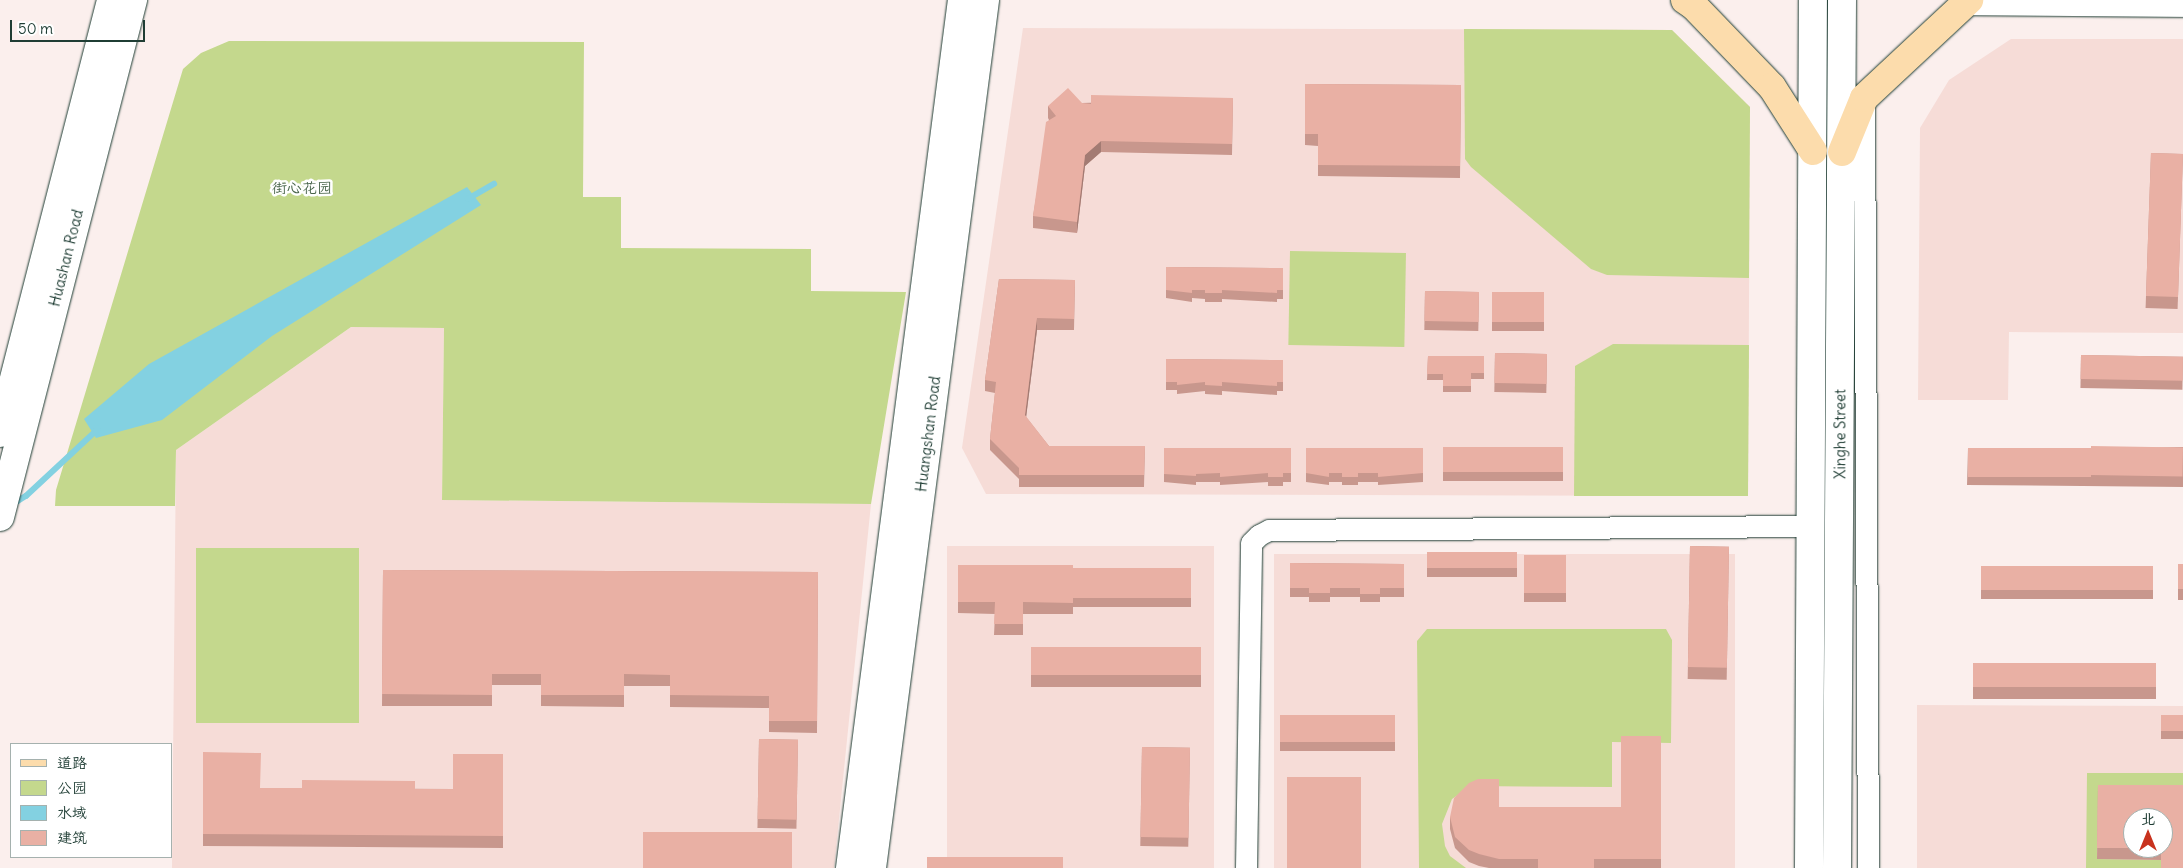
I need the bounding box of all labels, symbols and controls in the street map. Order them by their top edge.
scale bar [12,10,148,42]
text: 50 m [18,19,53,38]
park label: 街心花园 [272,179,332,197]
street label: Huashan Road [45,208,87,308]
street label: Huangshan Road [912,375,944,493]
street label: Xinghe Street [1831,389,1849,479]
legend [10,743,172,858]
text: 道路 [57,753,87,772]
text: 公园 [57,778,87,797]
text: 水域 [57,803,87,822]
north arrow [2123,808,2173,858]
text: 北 [2141,810,2155,828]
text: 建筑 [57,828,87,847]

